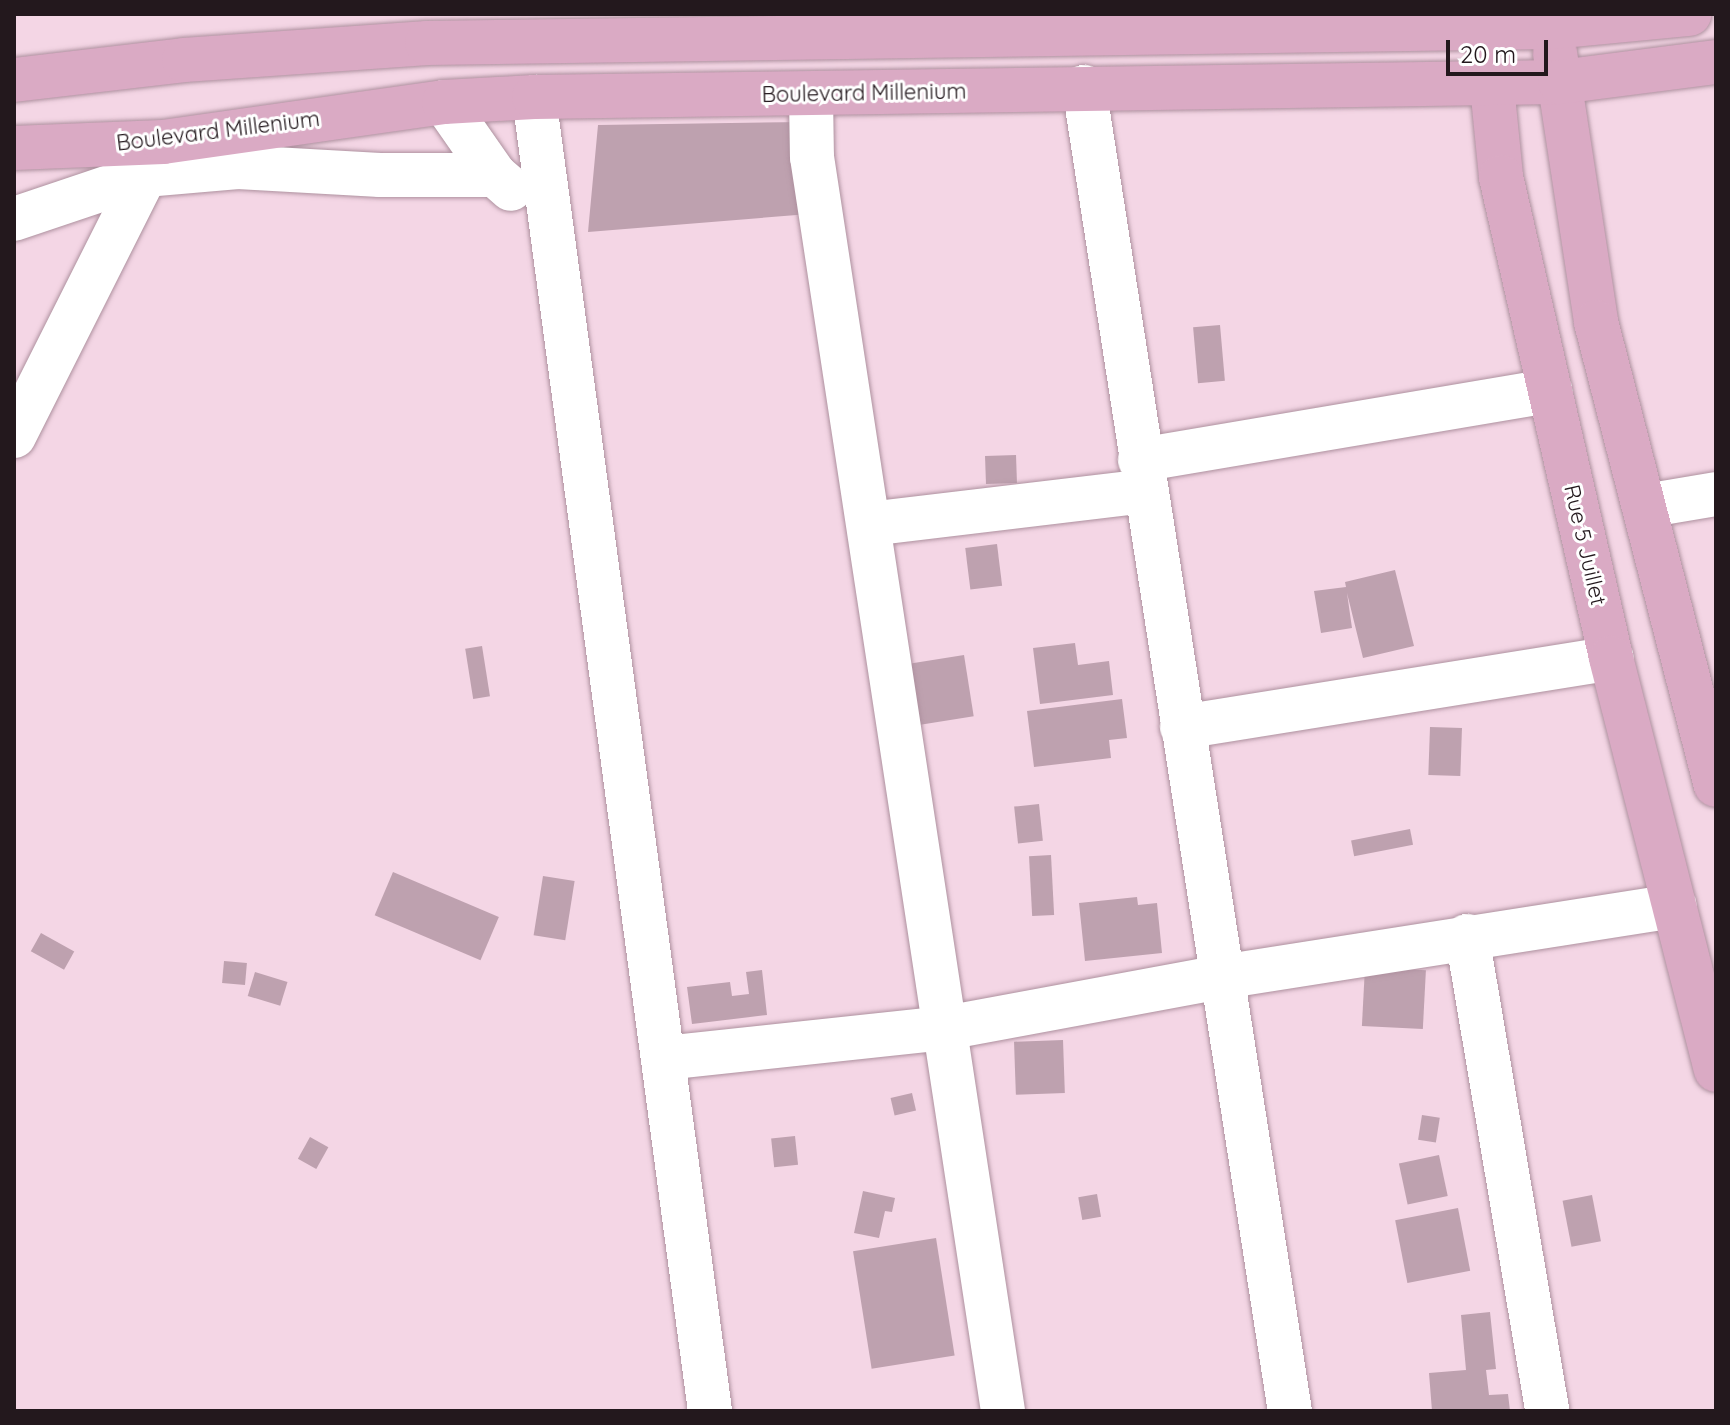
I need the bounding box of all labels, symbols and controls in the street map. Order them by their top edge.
scale bar [1450,24,1552,74]
text: 20 m [1460,39,1516,69]
street label: Boulevard Millenium [761,78,967,108]
street label: Boulevard Millenium [115,105,321,157]
street label: Rue 5 Juillet [1558,482,1612,608]

